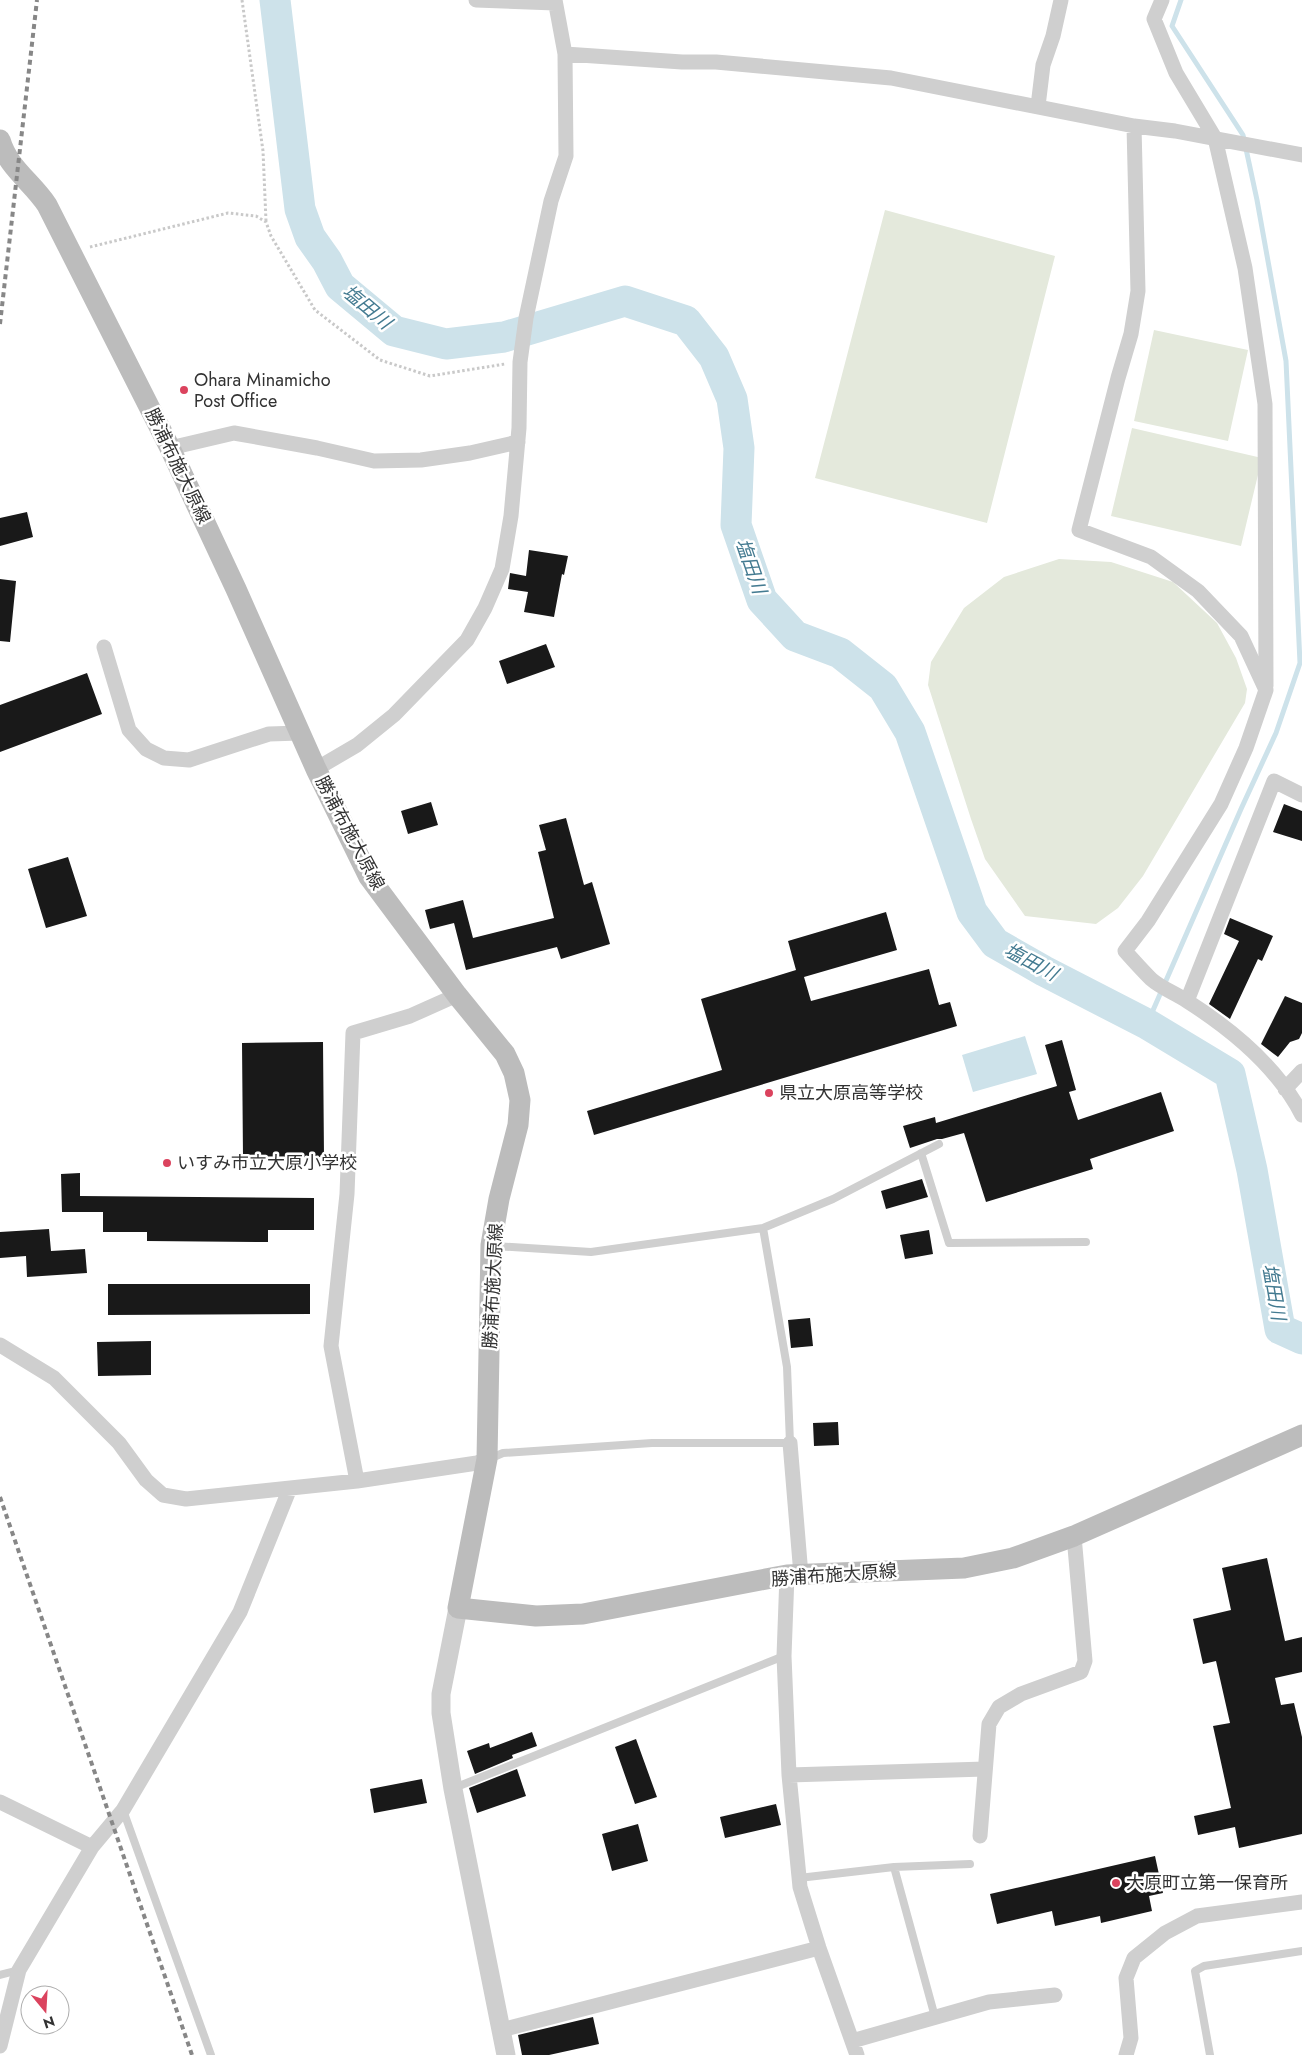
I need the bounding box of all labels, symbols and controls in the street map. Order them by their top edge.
water label: 塩田川 [336,278,399,337]
place label: Ohara Minamicho Post Office [194,367,331,414]
marker: Ohara Minamicho Post Office [178,384,190,396]
street label: 勝浦布施大原線 [139,404,217,528]
water label: 塩田川 [729,535,774,599]
street label: 勝浦布施大原線 [309,771,391,895]
water label: 塩田川 [999,937,1064,988]
place label: 県立大原高等学校 [779,1080,923,1106]
marker: 県立大原高等学校 [763,1087,775,1099]
place label: いすみ市立大原小学校 [177,1150,357,1176]
marker: いすみ市立大原小学校 [161,1157,173,1169]
street label: 勝浦布施大原線 [477,1222,509,1350]
water label: 塩田川 [1256,1262,1293,1324]
street label: 勝浦布施大原線 [770,1558,898,1592]
place label: 大原町立第一保育所 [1126,1870,1288,1896]
marker: 大原町立第一保育所 [1110,1877,1122,1889]
north arrow [20,1985,70,2035]
text: N [41,2011,57,2034]

